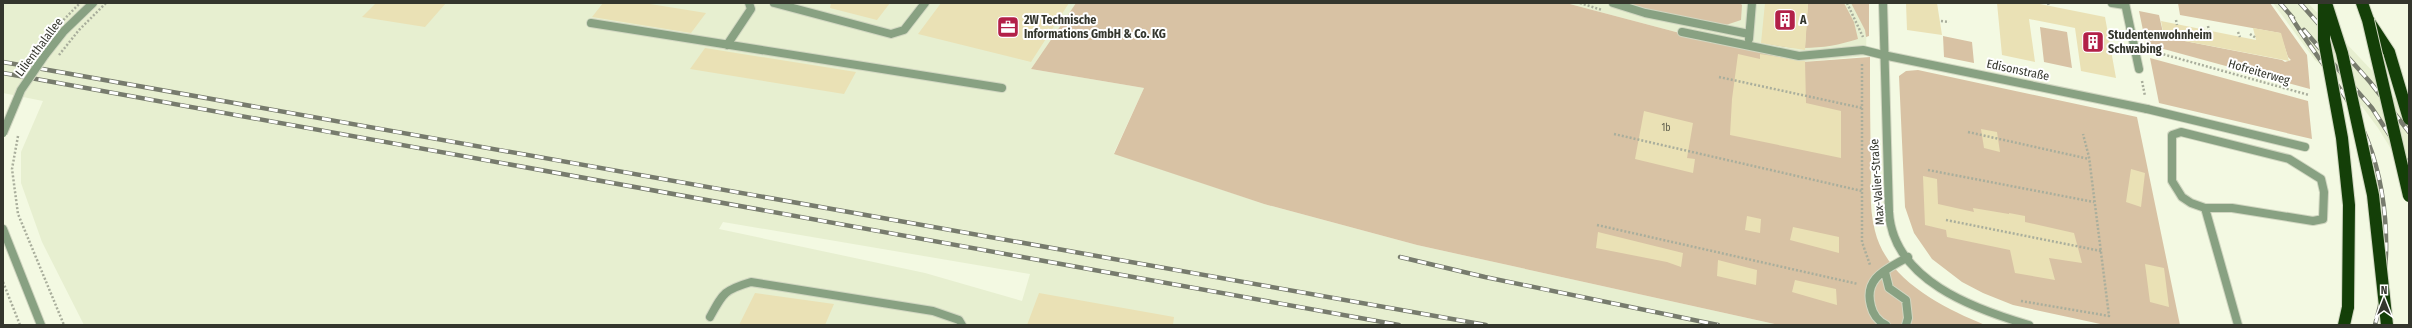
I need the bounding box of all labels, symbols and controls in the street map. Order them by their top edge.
building icon: A [1772,7,1798,33]
place label: 2W Technische Informations GmbH & Co. KG [1023,13,1166,41]
place label: A [1799,13,1807,27]
office icon: 2W Technische Informations GmbH & Co. KG [995,14,1021,40]
street label: Lilienthalallee [12,15,66,79]
place label: Studentenwohnheim Schwabing [2108,28,2212,56]
building icon: Studentenwohnheim Schwabing [2080,29,2106,55]
street label: Edisonstraße [1985,57,2051,83]
street label: Hofreiterweg [2227,57,2292,88]
house number: 1b [1661,122,1671,134]
street label: Max-Valier-Straße [1867,138,1887,226]
north arrow [2364,280,2404,320]
text: N [2381,284,2387,297]

